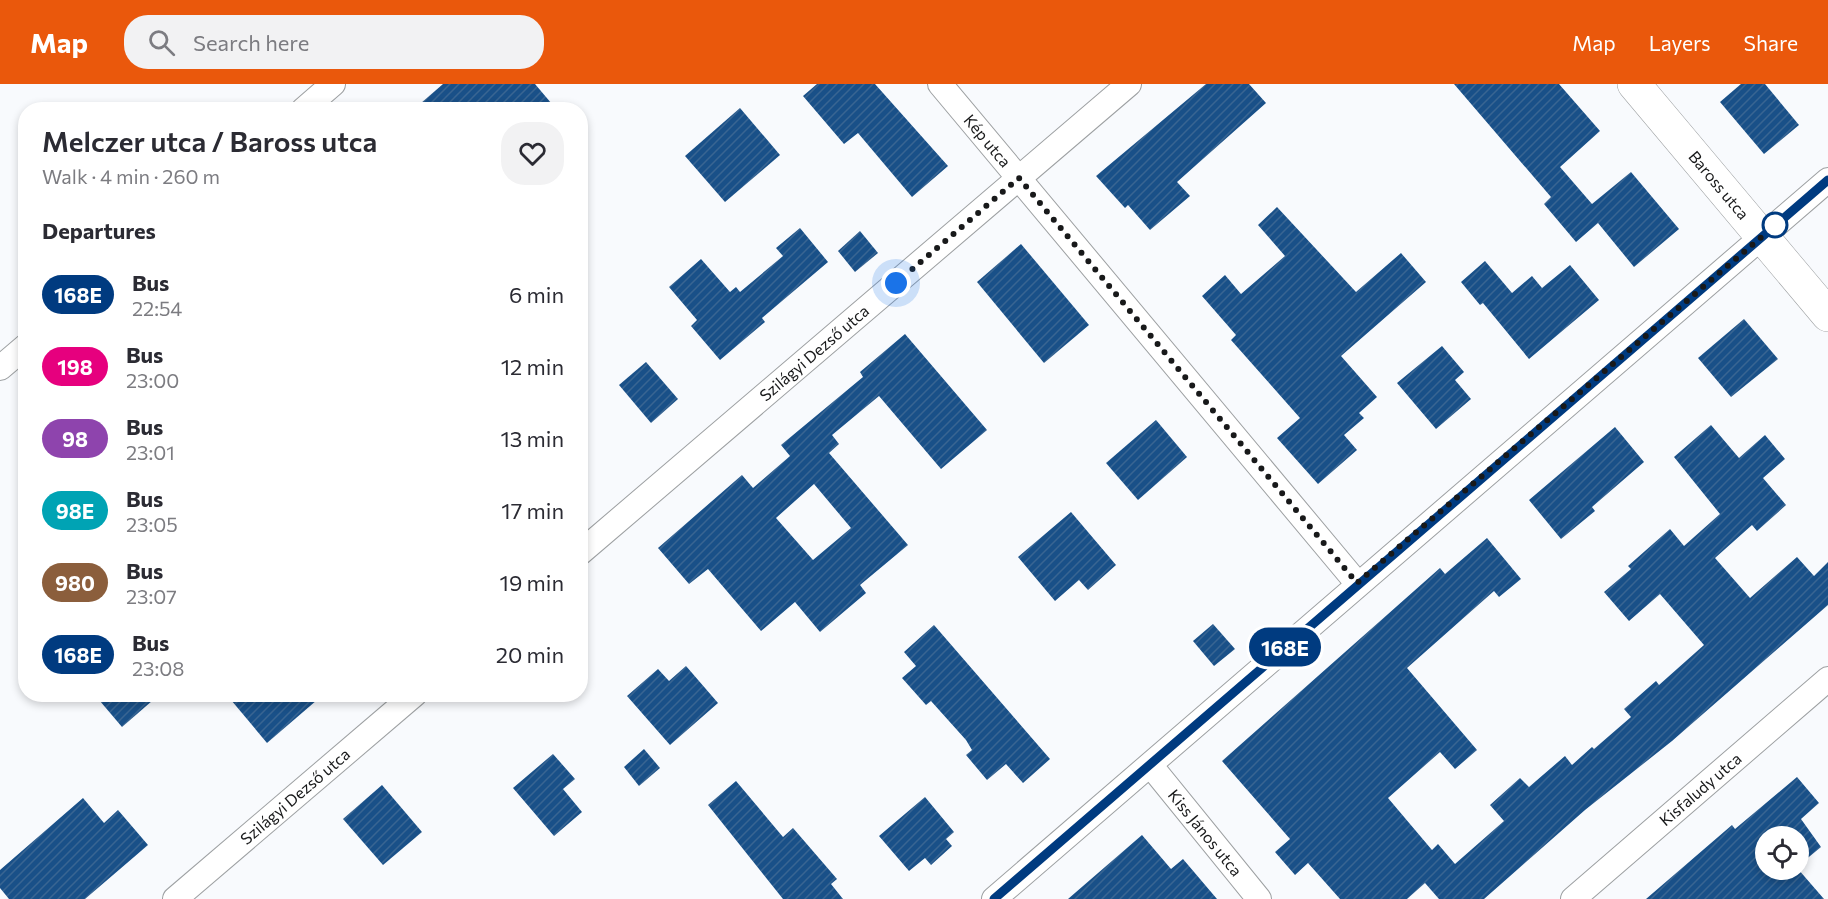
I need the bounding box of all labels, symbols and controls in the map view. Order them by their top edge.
search box [124,15,544,69]
text: Map [30,25,88,59]
icon: search [145,26,178,59]
text: Search here [193,29,309,56]
text: Map [1572,30,1616,55]
text: Layers [1649,30,1711,55]
text: Share [1744,30,1798,55]
street label: Kép utca [960,110,1015,171]
button: heart [501,122,564,185]
text: Melczer utca / Baross utca [42,124,377,158]
street label: Baross utca [1685,147,1753,223]
text: Walk · 4 min · 260 m [42,164,220,188]
unlabelled marker [1762,212,1788,238]
text: Departures [42,217,156,244]
your location [881,268,911,298]
text: Bus [132,269,169,296]
text: 6 min [509,281,564,308]
text: 168E [54,282,102,307]
text: 22:54 [132,296,182,320]
street label: Szilágyi Dezső utca [755,301,872,405]
text: Bus [126,341,163,368]
text: 12 min [501,353,564,380]
text: 198 [57,354,93,379]
text: 23:00 [126,368,179,392]
text: Bus [126,413,163,440]
text: 13 min [500,425,564,452]
text: 98 [62,426,88,451]
text: 23:01 [126,440,175,464]
text: Bus [126,485,163,512]
text: 17 min [501,497,564,524]
text: 98E [56,498,94,523]
text: 23:05 [126,512,178,536]
text: Bus [126,557,163,584]
text: 19 min [500,569,564,596]
text: 980 [55,570,95,595]
text: 23:07 [126,584,177,608]
line badge: 168E [1243,628,1327,666]
text: Bus [132,629,169,656]
text: 168E [1261,635,1309,660]
text: 20 min [496,641,564,668]
text: 168E [54,642,102,667]
text: 23:08 [132,656,184,680]
street label: Szilágyi Dezső utca [236,744,353,848]
street label: Kisfaludy utca [1655,748,1745,829]
street label: Kiss János utca [1165,785,1246,880]
map controls [1755,826,1809,880]
button: locate [1755,826,1809,880]

